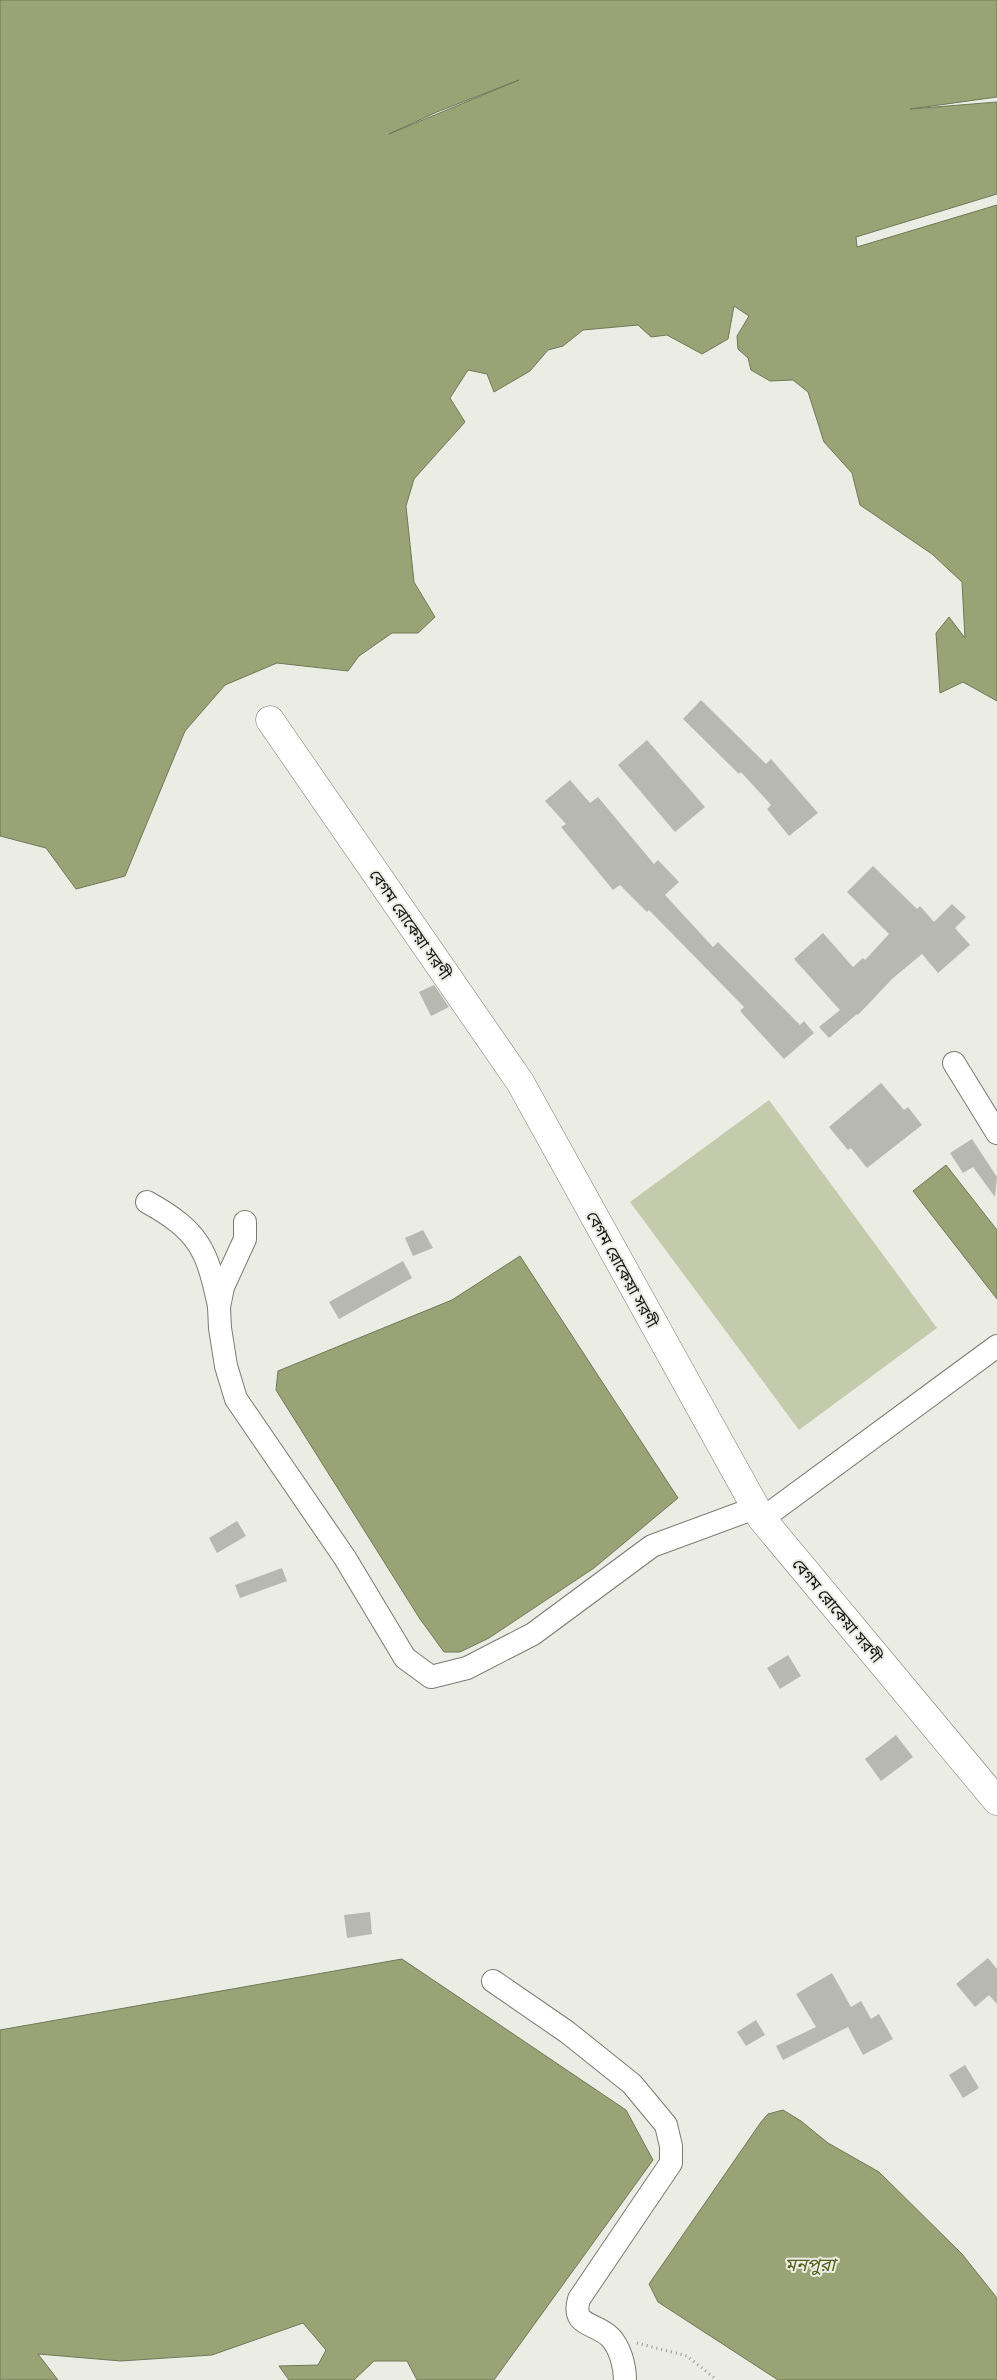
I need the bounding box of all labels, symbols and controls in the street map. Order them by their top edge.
street label: বেগম রোকেয়া সরণী [366,865,456,983]
street label: বেগম রোকেয়া সরণী [583,1208,663,1331]
street label: বেগম রোকেয়া সরণী [789,1554,887,1666]
water label: মনপুরা [785,2253,838,2276]

